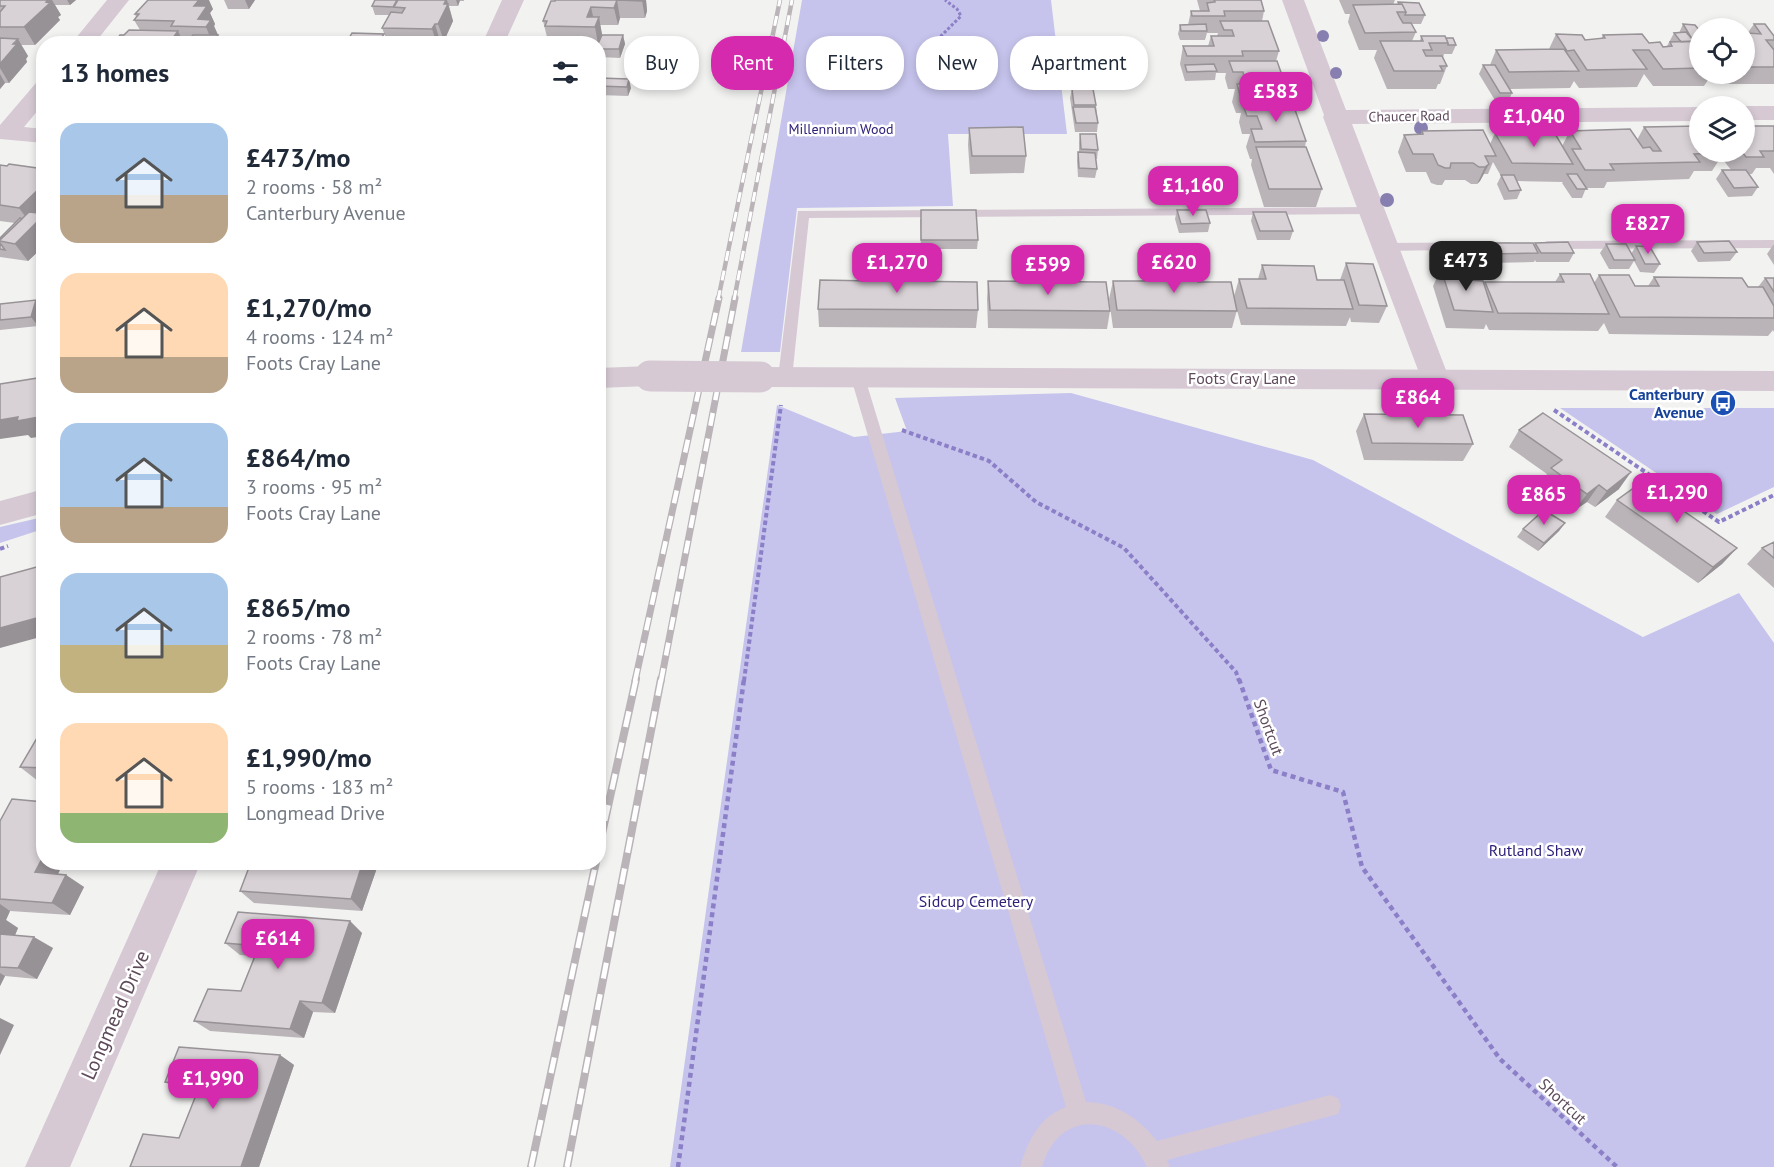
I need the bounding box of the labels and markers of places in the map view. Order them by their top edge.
pin: £583 [1240,72,1312,123]
pin: £1,040 [1485,97,1583,148]
pin: £1,160 [1144,166,1242,217]
pin: £827 [1612,204,1684,255]
pin: £473 [1430,241,1502,292]
pin: £1,270 [848,243,946,294]
pin: £620 [1138,243,1210,294]
pin: £599 [1012,245,1084,296]
pin: £864 [1382,378,1454,429]
place label: Canterbury Avenue [1629,384,1704,422]
bus stop icon: Canterbury Avenue [1708,388,1738,418]
pin: £1,290 [1628,473,1726,524]
pin: £865 [1508,475,1580,526]
pin: £614 [242,919,314,970]
pin: £1,990 [164,1059,262,1110]

